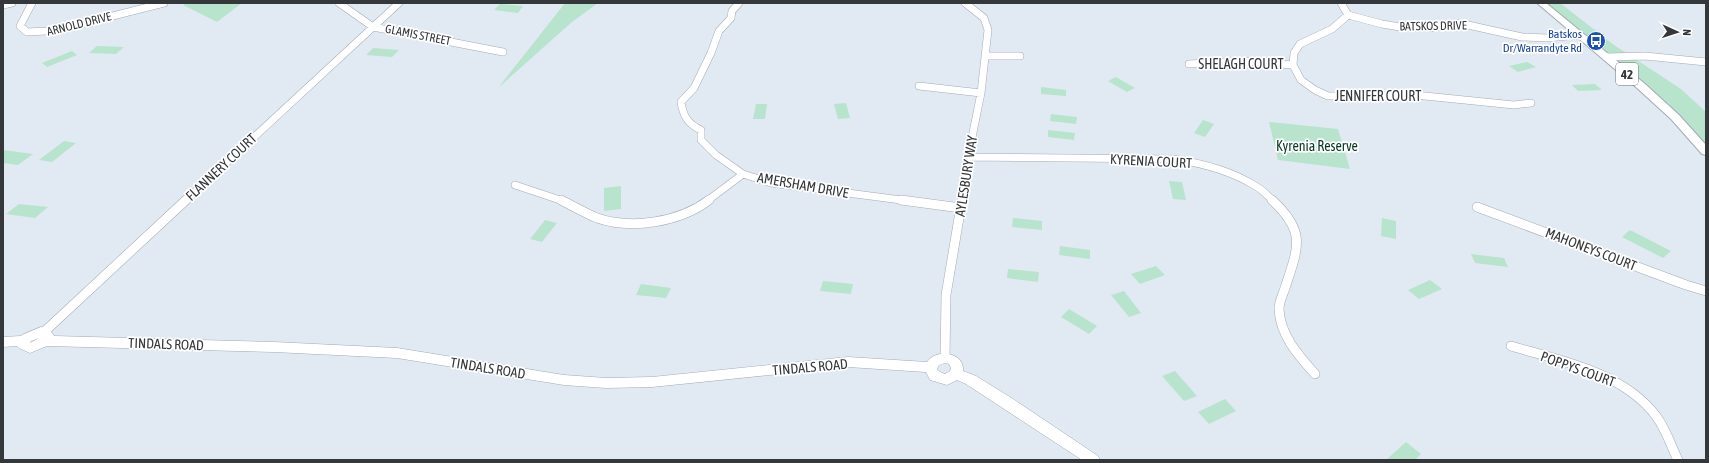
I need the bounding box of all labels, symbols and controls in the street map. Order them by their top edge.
street label: ARNOLD DRIVE [45,9,113,39]
north arrow [1657,12,1697,52]
street label: BATSKOS DRIVE [1399,18,1467,34]
street label: GLAMIS STREET [384,22,453,48]
place label: Batskos Dr/Warrandyte Rd [1503,27,1582,55]
text: N [1681,29,1693,36]
bus stop icon: Batskos Dr/Warrandyte Rd [1585,30,1607,52]
street label: SHELAGH COURT [1198,56,1284,72]
road number: 42 [1616,63,1638,85]
street label: JENNIFER COURT [1335,88,1421,104]
street label: FLANNERY COURT [182,130,260,204]
street label: AYLESBURY WAY [952,134,980,218]
park label: Kyrenia Reserve [1276,138,1358,154]
street label: KYRENIA COURT [1110,151,1192,171]
street label: AMERSHAM DRIVE [756,169,850,201]
street label: MAHONEYS COURT [1543,224,1639,274]
street label: TINDALS ROAD [128,335,204,353]
street label: POPPYS COURT [1538,348,1618,390]
street label: TINDALS ROAD [449,354,527,382]
street label: TINDALS ROAD [772,356,849,378]

